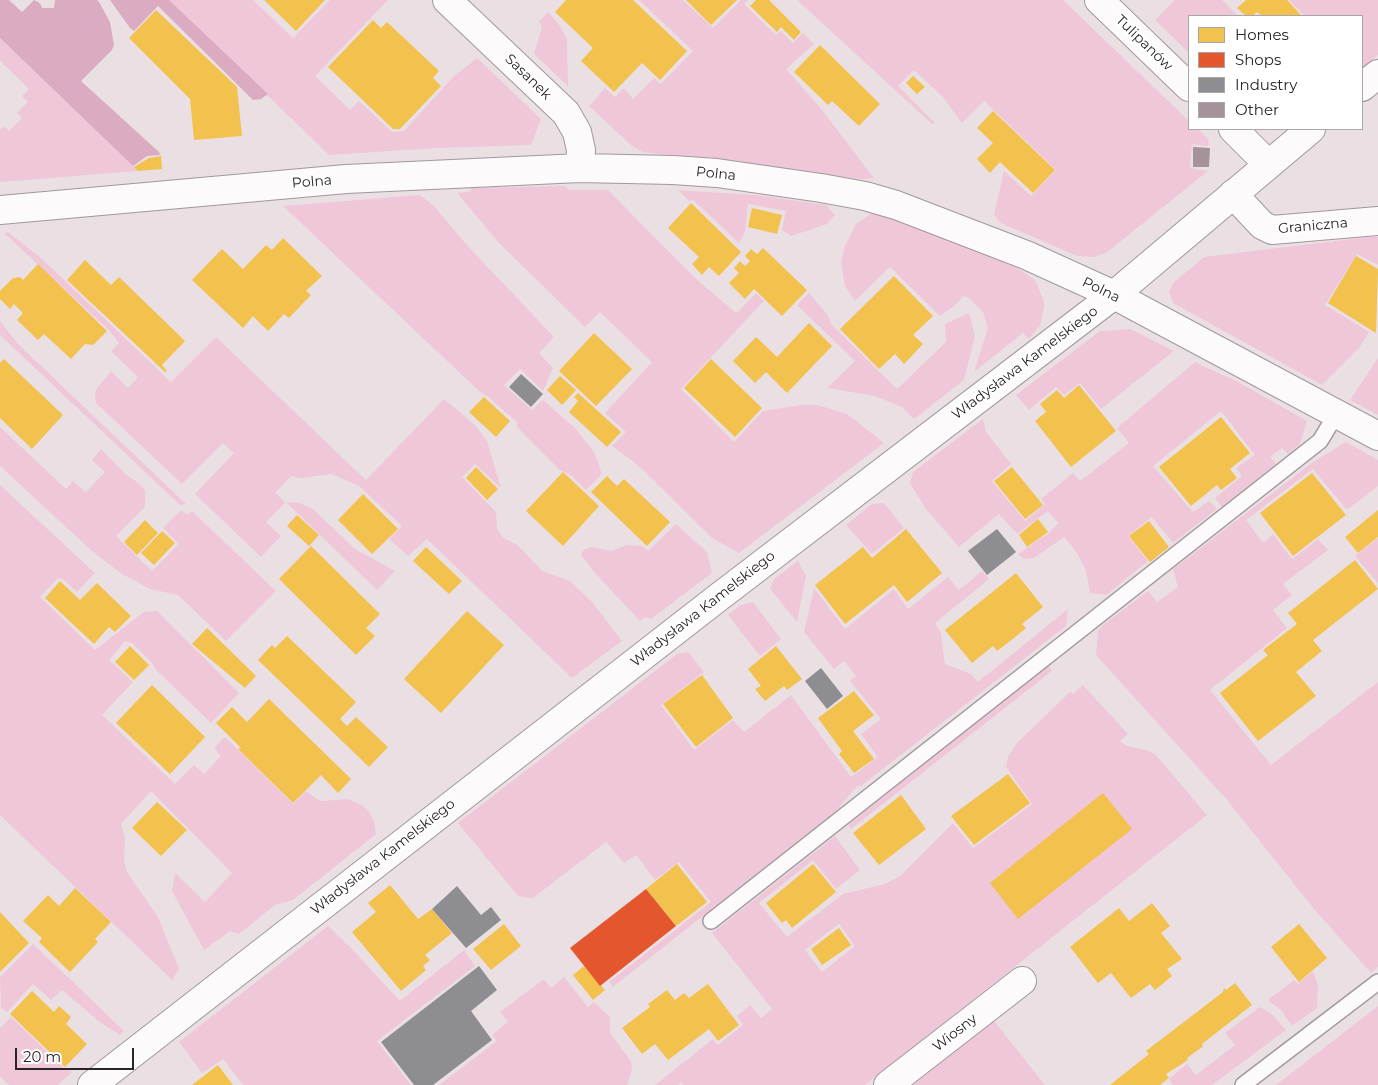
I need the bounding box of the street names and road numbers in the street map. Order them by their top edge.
street label: Tulipanów [1112,12,1176,74]
street label: Sasanek [501,51,555,103]
street label: Polna [695,164,737,184]
street label: Polna [291,172,333,192]
street label: Graniczna [1277,215,1349,237]
street label: Polna [1079,274,1123,306]
street label: Władysława Kamelskiego [949,303,1101,423]
street label: Władysława Kamelskiego [628,547,778,671]
street label: Władysława Kamelskiego [308,795,458,919]
street label: Wiosny [930,1011,980,1055]

